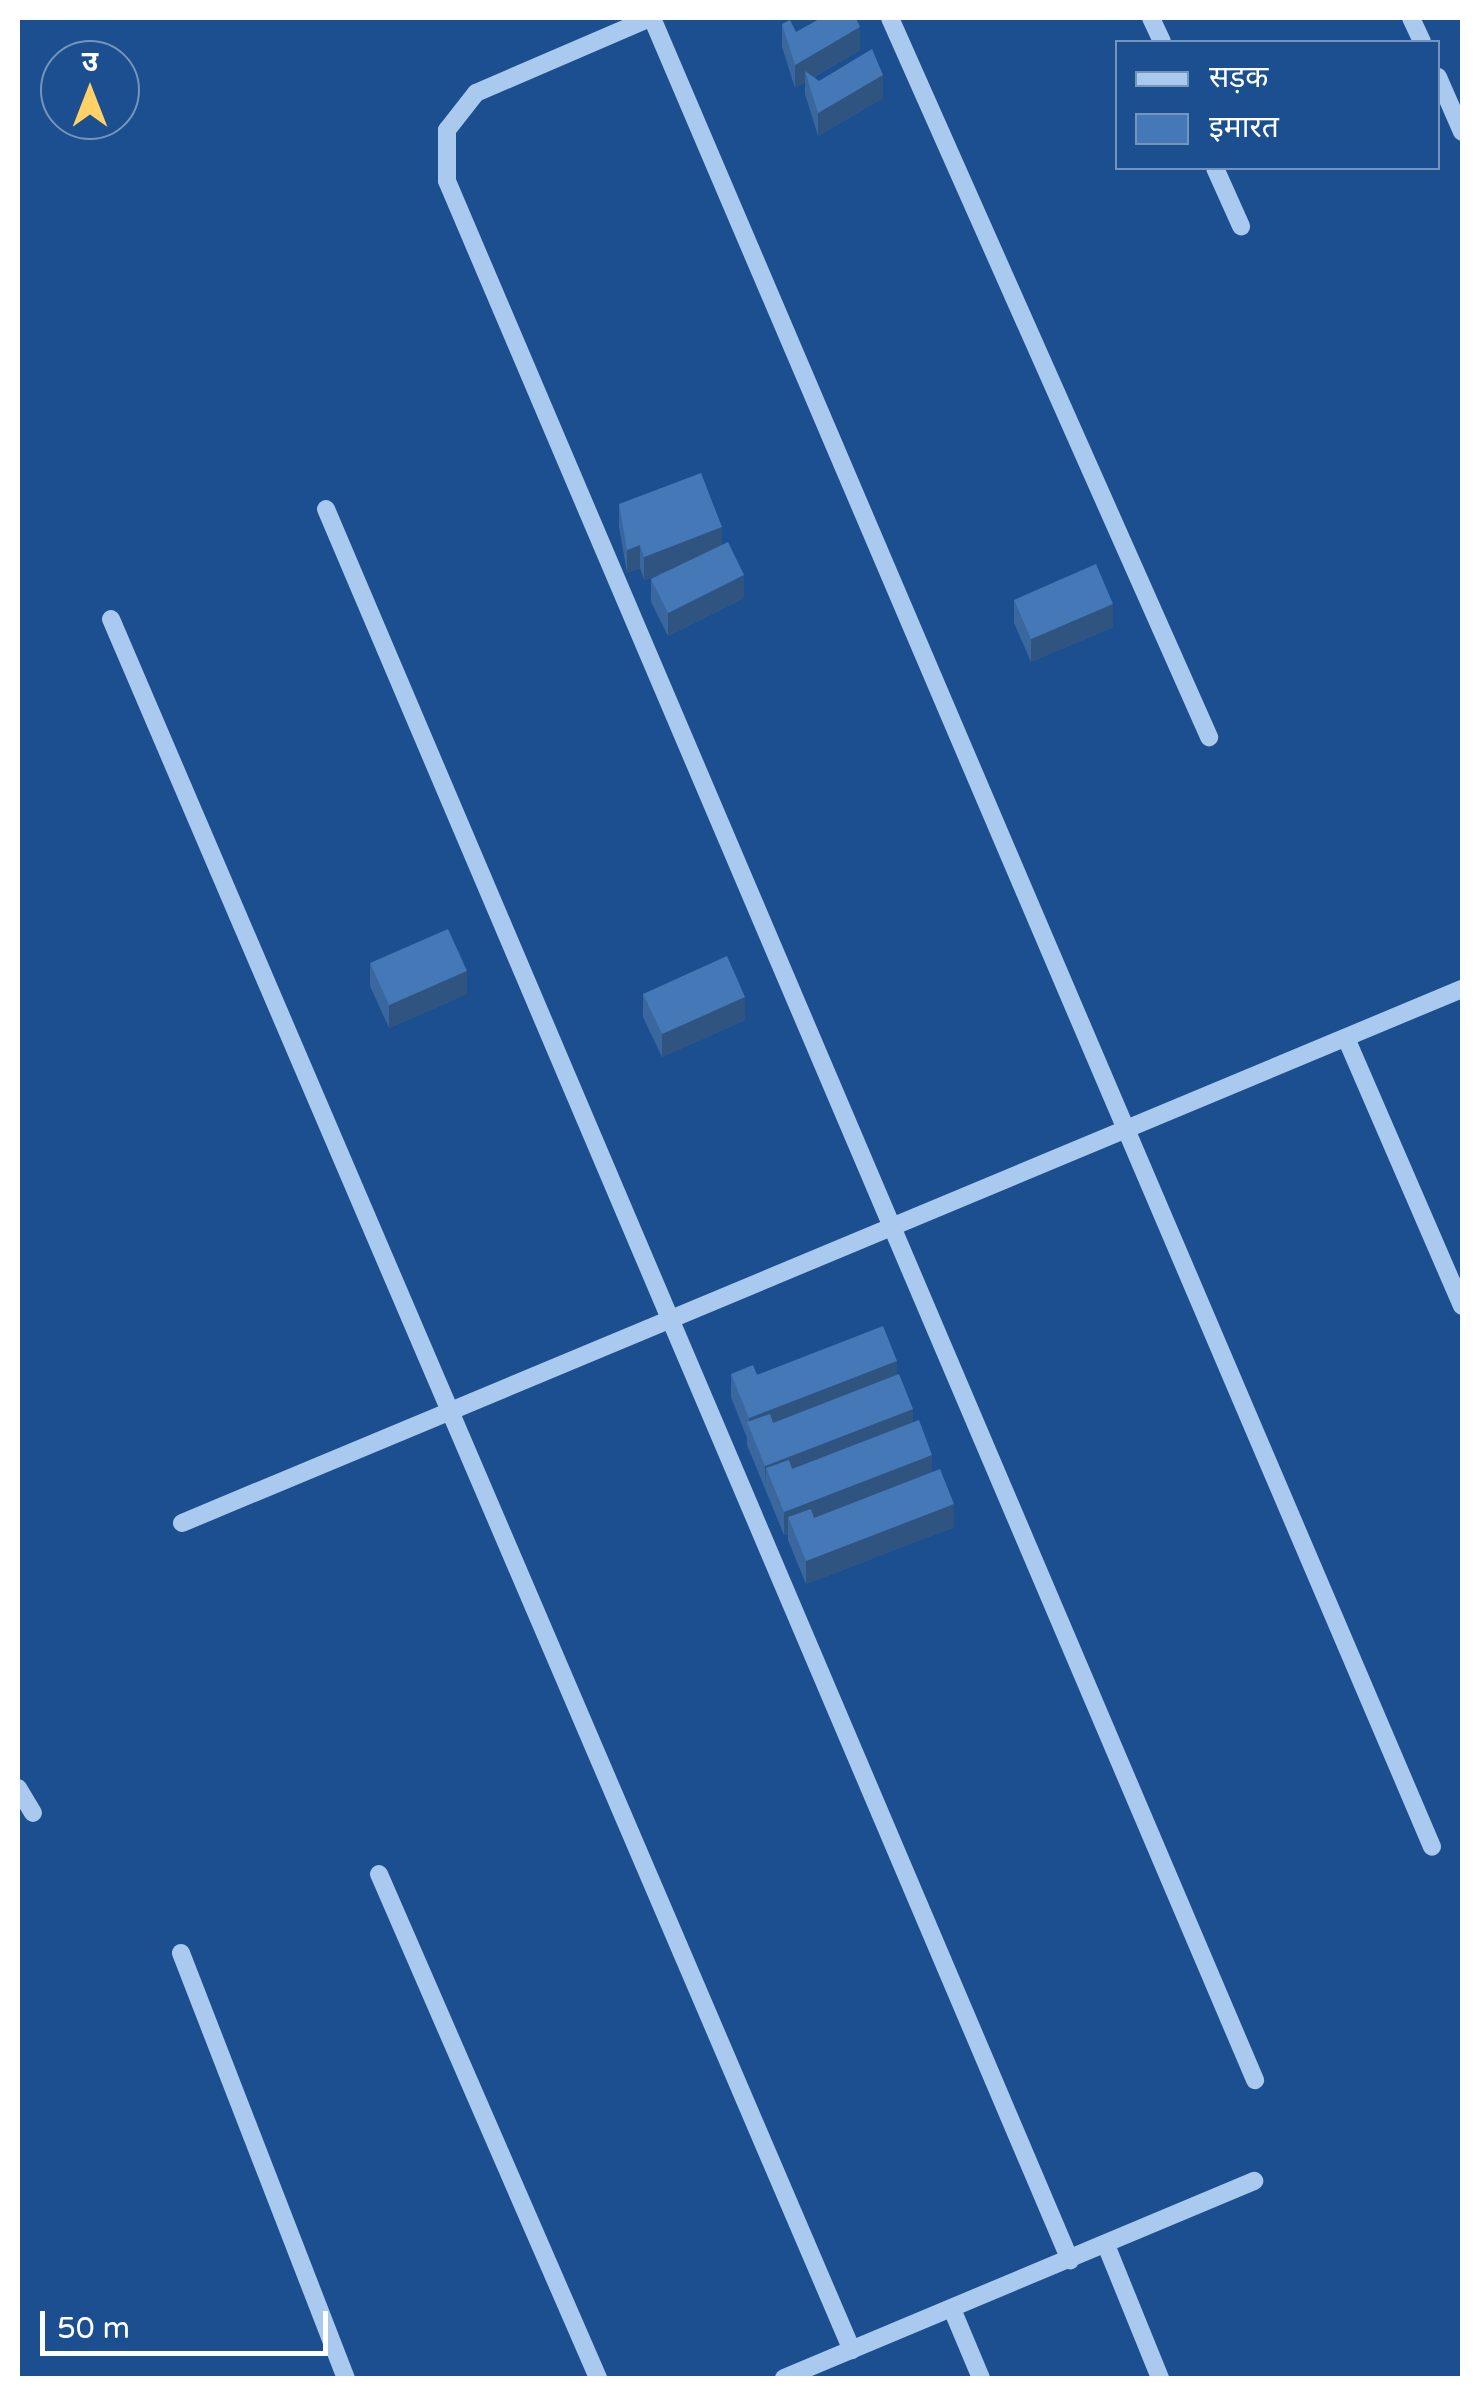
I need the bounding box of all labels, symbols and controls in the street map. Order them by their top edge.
north arrow [40,40,140,140]
legend [1115,40,1440,170]
text: उ [82,45,98,79]
text: सड़क [1209,59,1268,96]
text: इमारत [1209,109,1279,146]
scale bar [45,2291,332,2353]
text: 50 m [57,2310,130,2347]

